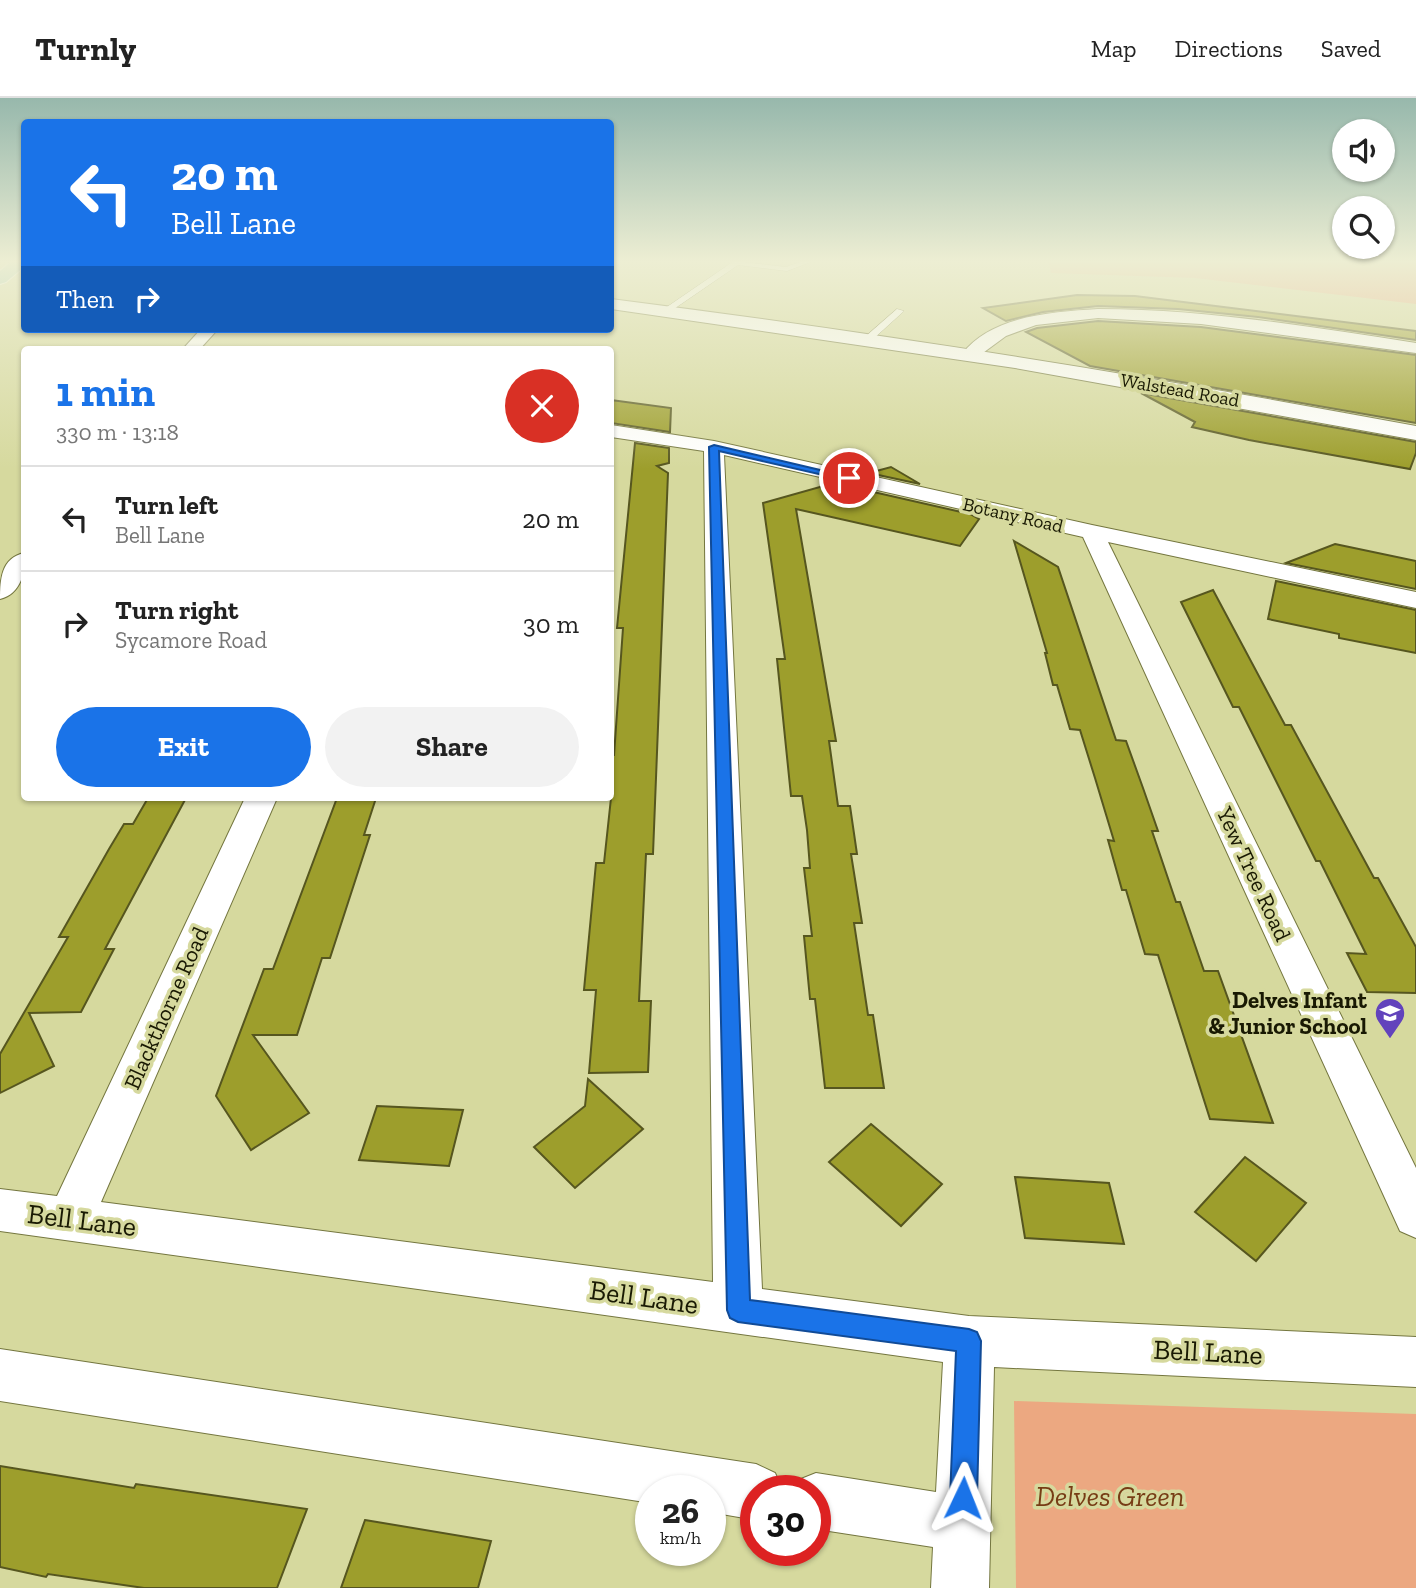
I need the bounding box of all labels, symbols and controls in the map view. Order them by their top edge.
text: Turnly [35,29,136,68]
text: Map [1091,34,1137,63]
text: Directions [1175,34,1283,63]
text: Saved [1321,34,1381,63]
map controls [1332,119,1395,259]
button: sound [1332,119,1395,182]
text: 20 m [171,144,278,203]
icon: left [56,147,147,238]
button: search [1332,196,1395,259]
text: Bell Lane [171,204,296,242]
icon: right [128,280,166,318]
text: Then [56,283,114,315]
text: 1 min [56,366,155,417]
street label: Walstead Road [1119,368,1242,412]
button: close [505,369,579,443]
text: 330 m · 13:18 [56,418,179,446]
pin [819,448,879,508]
icon: arrive [830,459,868,497]
text: Turn left [115,489,218,521]
street label: Botany Road [961,492,1066,538]
icon: left [56,500,94,538]
text: 20 m [522,503,579,535]
text: Bell Lane [115,521,205,549]
text: Turn right [115,594,238,626]
icon: right [56,605,94,643]
text: 30 m [523,608,579,640]
text: Sycamore Road [115,626,267,654]
button: Exit [56,707,311,787]
button: Share [325,707,579,787]
street label: Yew Tree Road [1210,802,1297,946]
street label: Blackthorne Road [118,922,215,1094]
place label: Delves Infant & Junior School [1209,986,1368,1040]
school or university icon: Delves Infant & Junior School [1373,996,1407,1040]
street label: Bell Lane [26,1197,138,1243]
street label: Bell Lane [588,1273,700,1321]
street label: Bell Lane [1153,1333,1263,1371]
position arrow [926,1461,1000,1535]
speed limit sign: 30 [740,1475,831,1566]
park label: Delves Green [1036,1480,1184,1513]
text: 26 [662,1490,699,1532]
text: km/h [660,1527,701,1549]

